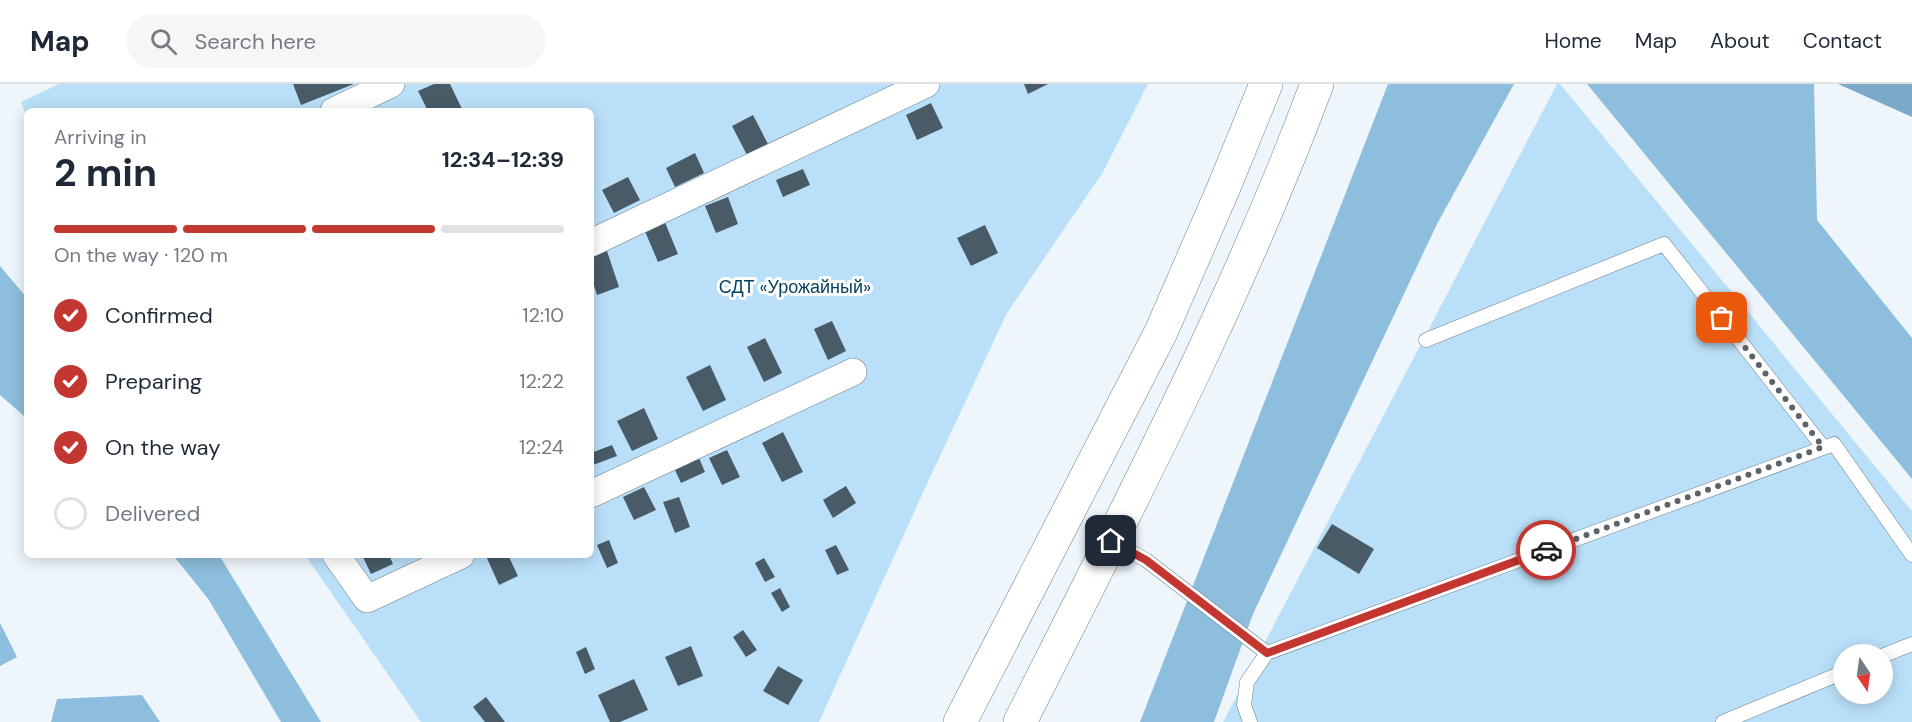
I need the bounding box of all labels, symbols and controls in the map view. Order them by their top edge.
search box [126,14,546,68]
text: Map [30,23,90,60]
icon: search [147,25,180,58]
text: Search here [195,27,316,56]
text: Home [1544,27,1602,55]
text: Map [1635,27,1677,55]
text: About [1710,27,1770,55]
text: Contact [1803,27,1882,55]
text: Arriving in [54,124,146,150]
text: 12:34–12:39 [442,145,564,174]
text: 2 min [54,147,157,198]
text: On the way · 120 m [54,242,228,268]
park label: СДТ «Урожайный» [719,275,871,299]
pin [1696,292,1747,343]
icon: check [54,299,87,332]
text: Confirmed [105,301,213,330]
icon: bag [1705,301,1738,334]
text: 12:10 [522,302,564,328]
icon: check [54,365,87,398]
text: Preparing [105,367,202,396]
text: 12:22 [519,368,564,394]
icon: check [54,431,87,464]
text: On the way [105,433,220,462]
text: 12:24 [519,434,564,460]
text: Delivered [105,499,200,528]
pin [1085,515,1136,566]
courier [1516,520,1576,580]
icon: home [1094,524,1127,557]
icon: car [1530,534,1563,567]
north arrow [1833,644,1893,704]
map controls [1833,644,1893,704]

